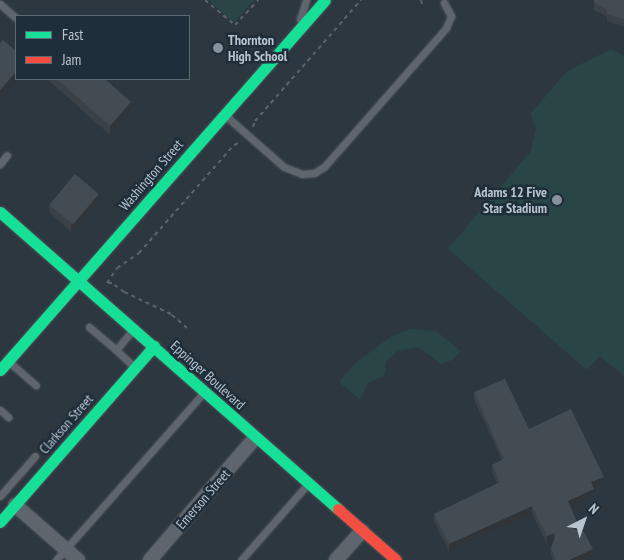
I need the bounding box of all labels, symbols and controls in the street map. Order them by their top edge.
legend [15,15,190,80]
text: Fast [62,25,83,44]
place label: Thornton High School [228,32,287,64]
marker: Thornton High School [212,42,224,54]
text: Jam [62,50,81,69]
street label: Washington Street [116,136,186,214]
place label: Adams 12 Five Star Stadium [474,184,547,216]
marker: Adams 12 Five Star Stadium [551,194,563,206]
street label: Eppinger Boulevard [167,337,249,413]
street label: Clarkson Street [36,391,96,457]
street label: Emerson Street [173,466,233,532]
north arrow [559,495,609,545]
text: N [585,499,603,518]

